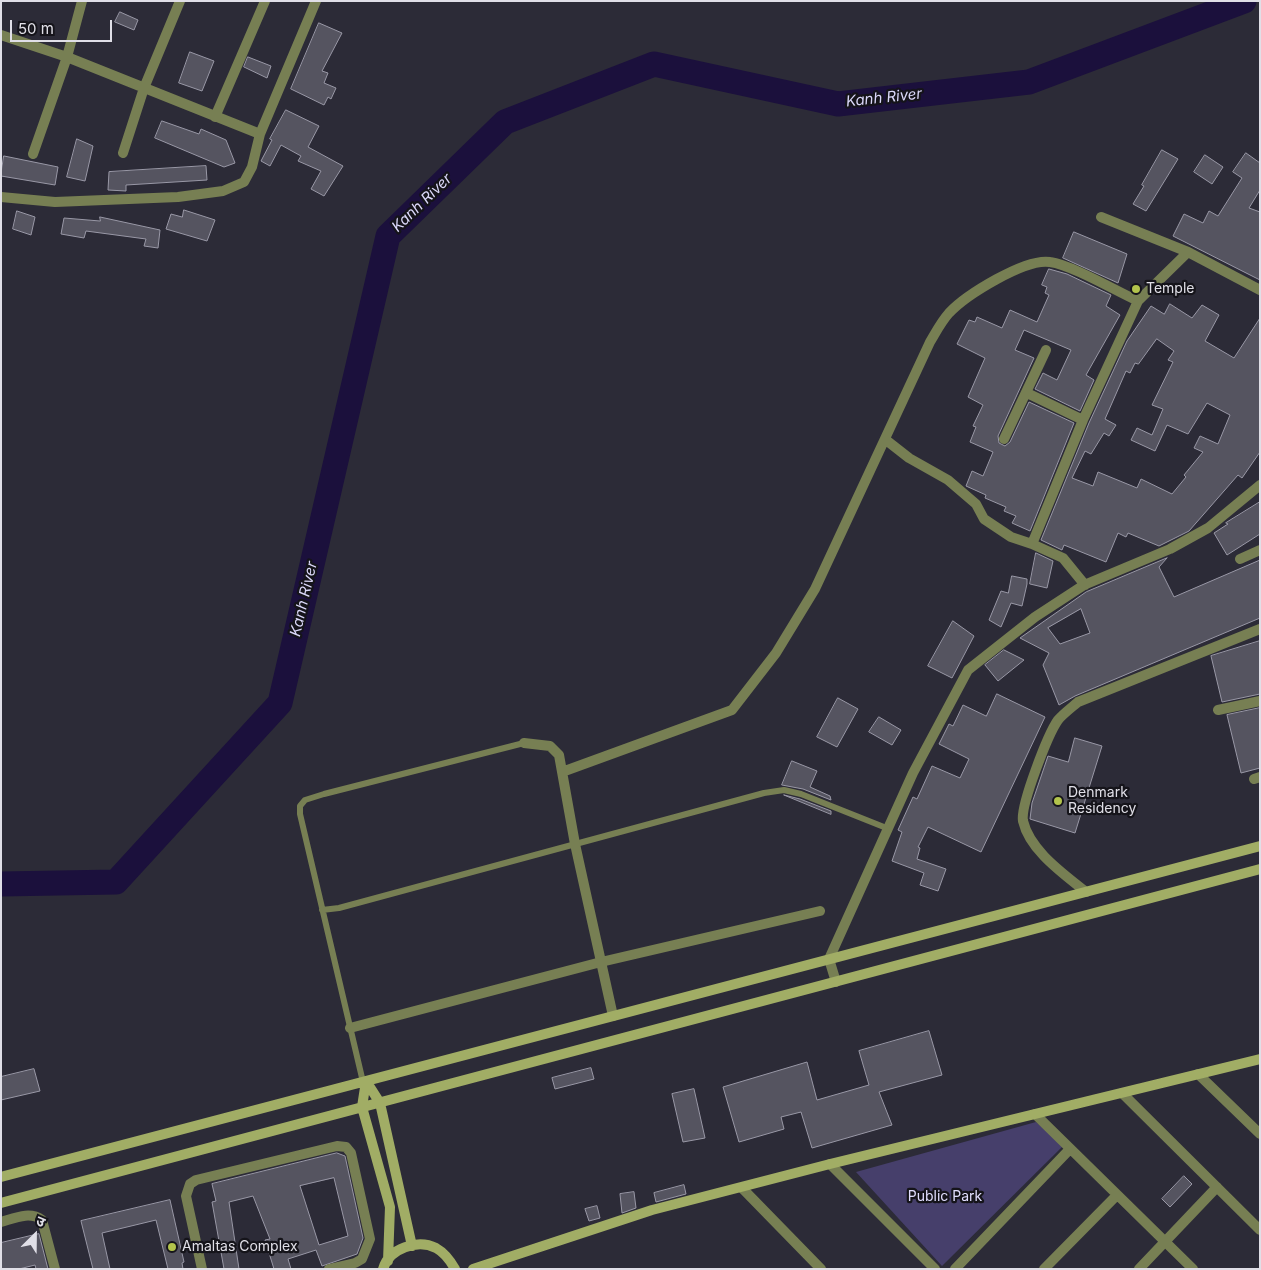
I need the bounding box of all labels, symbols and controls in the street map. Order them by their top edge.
scale bar [12,10,115,42]
text: 50 m [18,19,54,38]
water label: Kanh River [845,85,923,111]
water label: Kanh River [388,170,456,236]
place label: Temple [1146,281,1194,297]
marker: Temple [1130,283,1142,295]
water label: Kanh River [287,560,321,638]
place label: Denmark Residency [1068,785,1136,818]
marker: Denmark Residency [1052,795,1064,807]
park label: Public Park [908,1189,982,1205]
north arrow [10,1210,60,1260]
text: उ [34,1211,48,1230]
place label: Amaltas Complex [182,1239,298,1255]
marker: Amaltas Complex [166,1241,178,1253]

